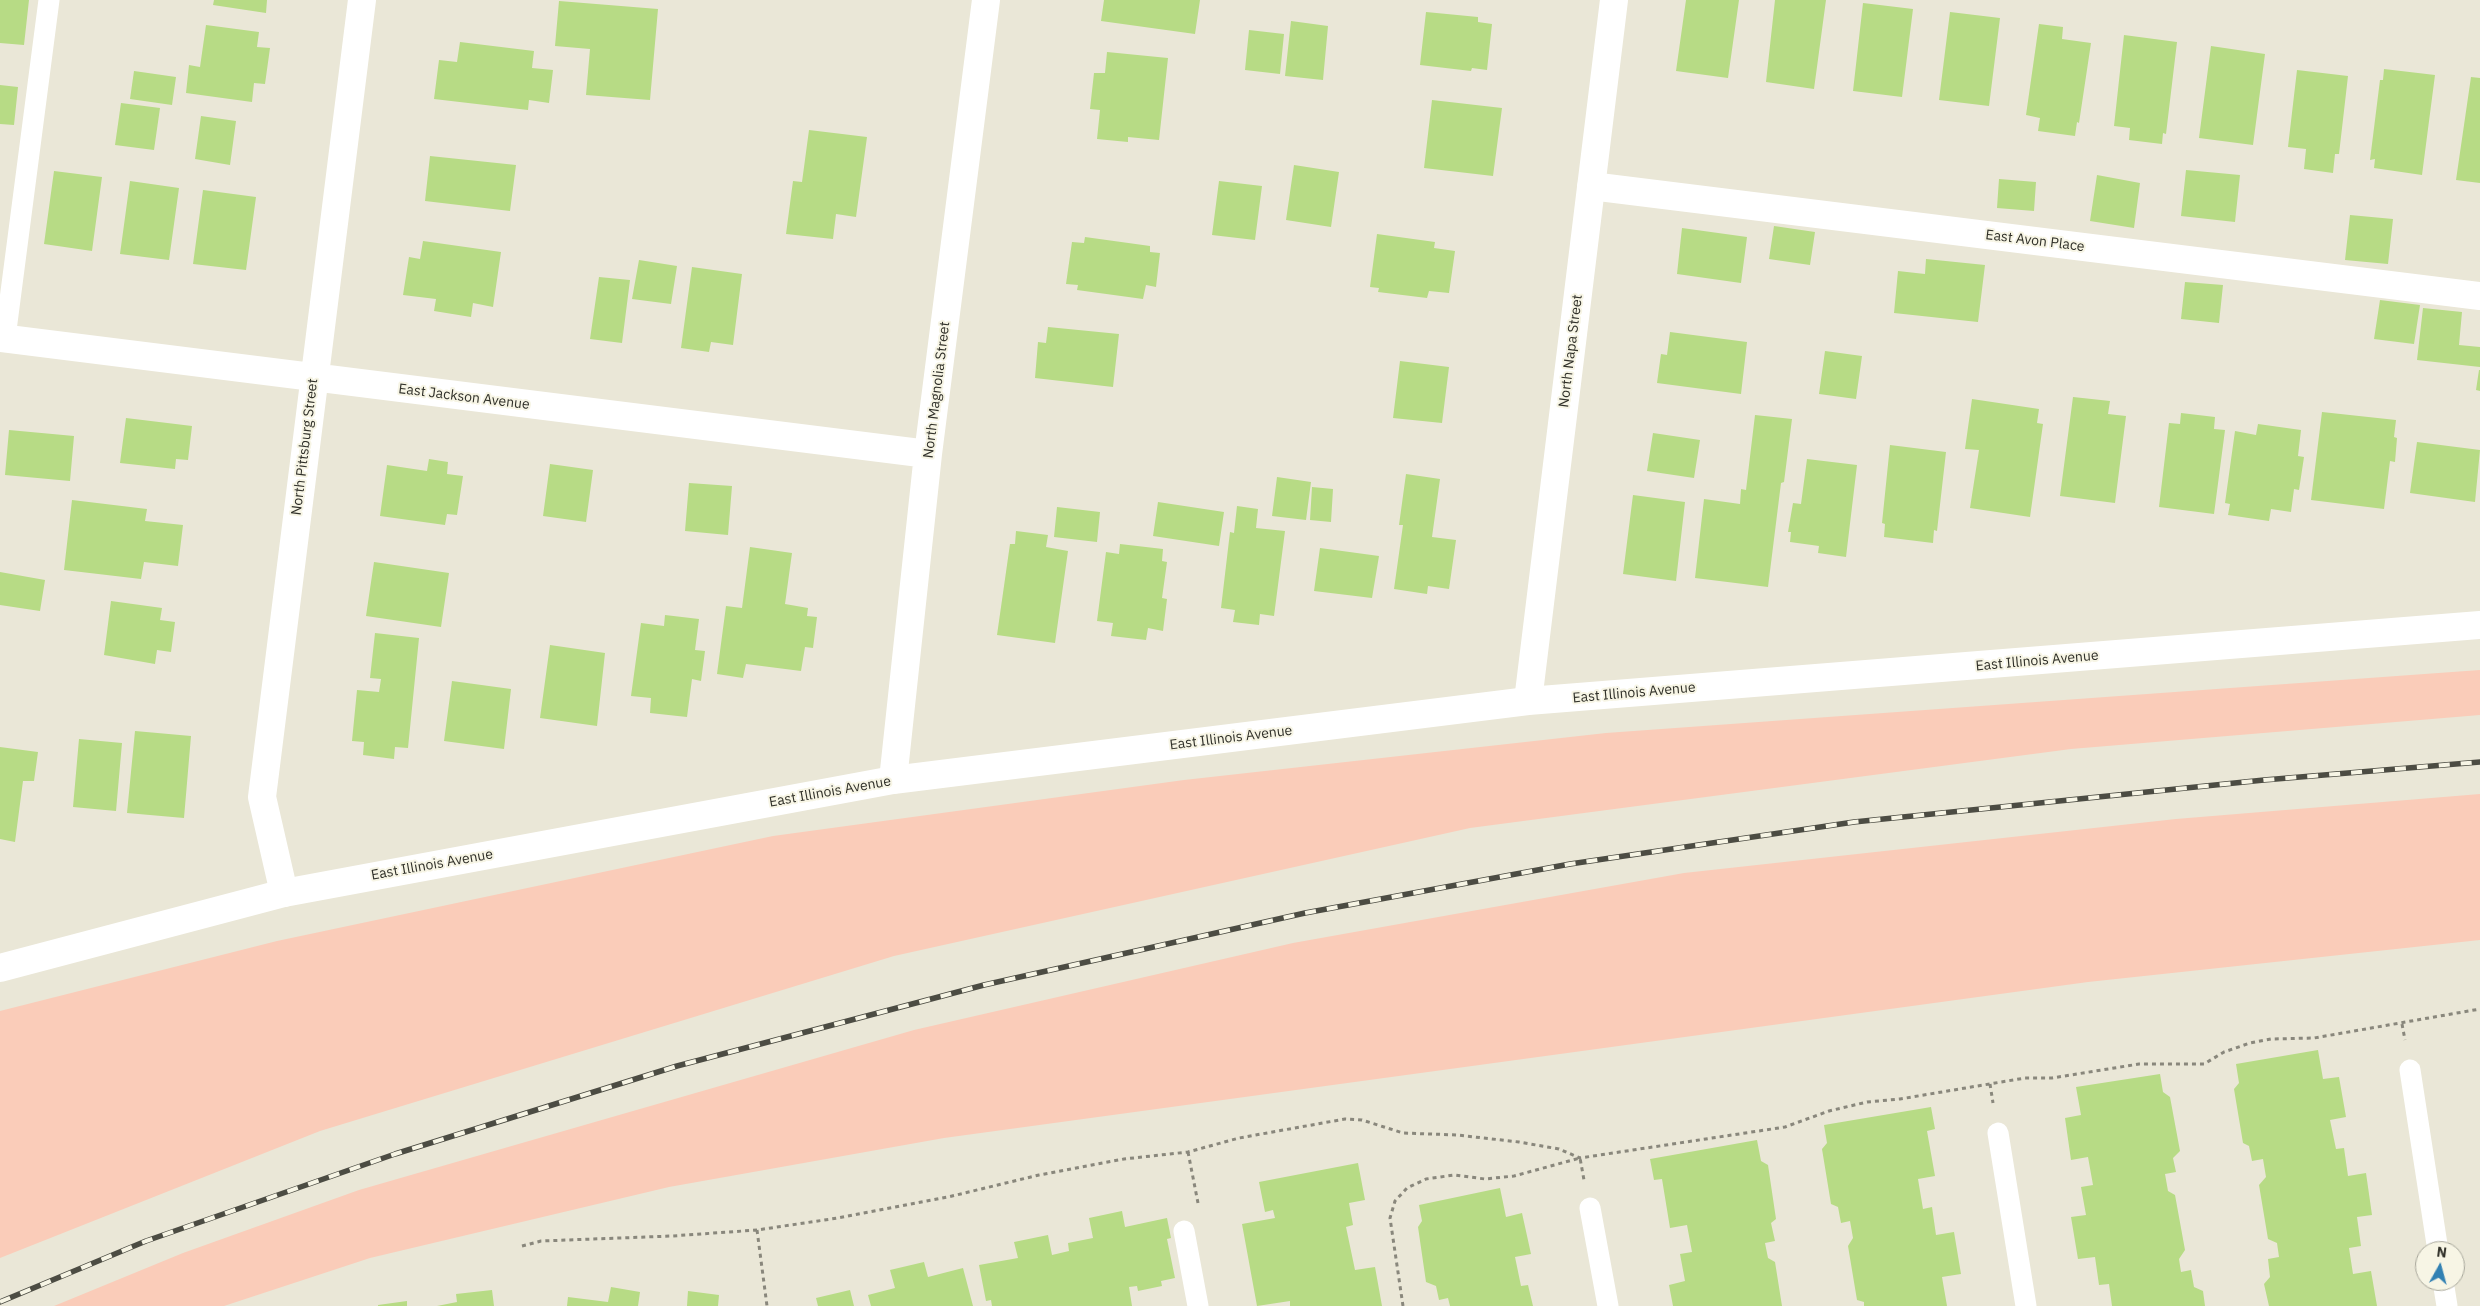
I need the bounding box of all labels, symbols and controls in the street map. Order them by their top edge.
street label: East Avon Place [1985,227,2085,255]
street label: North Napa Street [1556,294,1586,408]
street label: North Magnolia Street [920,321,954,459]
street label: North Pittsburg Street [288,378,322,516]
street label: East Jackson Avenue [397,381,531,413]
street label: East Illinois Avenue [1975,647,2099,675]
street label: East Illinois Avenue [1572,679,1696,707]
street label: East Illinois Avenue [1169,722,1293,754]
street label: East Illinois Avenue [768,773,892,811]
street label: East Illinois Avenue [370,846,494,884]
north arrow [2415,1241,2465,1291]
text: N [2436,1243,2448,1262]

